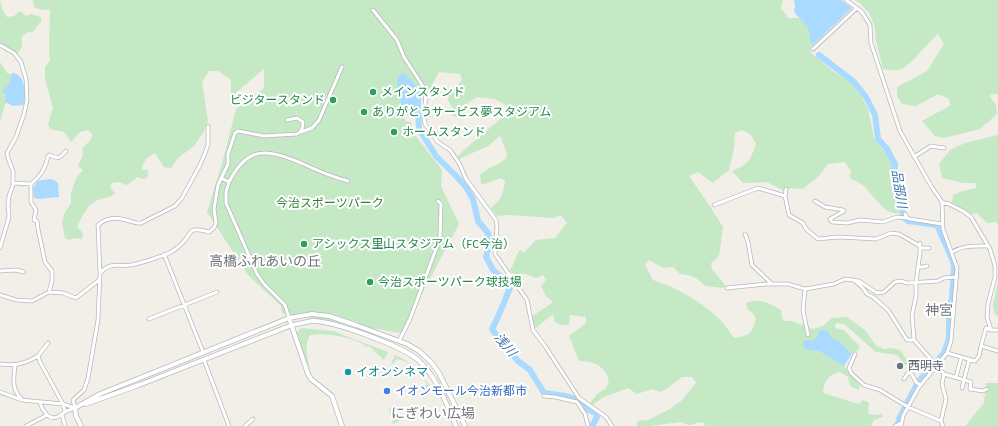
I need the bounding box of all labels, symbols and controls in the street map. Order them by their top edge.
place label: メインスタンド [381,84,465,101]
marker: メインスタンド [368,87,378,97]
place label: ビジタースタンド [230,92,325,109]
marker: ビジタースタンド [328,95,338,105]
place label: ありがとうサービス夢スタジアム [372,104,551,121]
marker: ありがとうサービス夢スタジアム [359,107,369,117]
place label: ホームスタンド [402,124,486,141]
marker: ホームスタンド [389,127,399,137]
water label: 品部川 [887,168,911,212]
park label: 今治スポーツパーク [276,195,384,212]
place label: アシックス里山スタジアム（FC今治） [312,236,515,253]
marker: アシックス里山スタジアム（FC今治） [299,239,309,249]
district label: 高橋ふれあいの丘 [209,252,321,272]
place label: 今治スポーツパーク球技場 [378,274,522,291]
marker: 今治スポーツパーク球技場 [365,277,375,287]
district label: 神宮 [925,301,953,321]
water label: 浅川 [490,329,522,362]
place label: 西明寺 [908,358,944,375]
marker: 西明寺 [895,361,905,371]
place label: イオンシネマ [356,364,428,381]
marker: イオンシネマ [343,367,353,377]
place label: イオンモール今治新都市 [395,383,527,400]
marker: イオンモール今治新都市 [382,386,392,396]
district label: にぎわい広場 [391,404,475,424]

